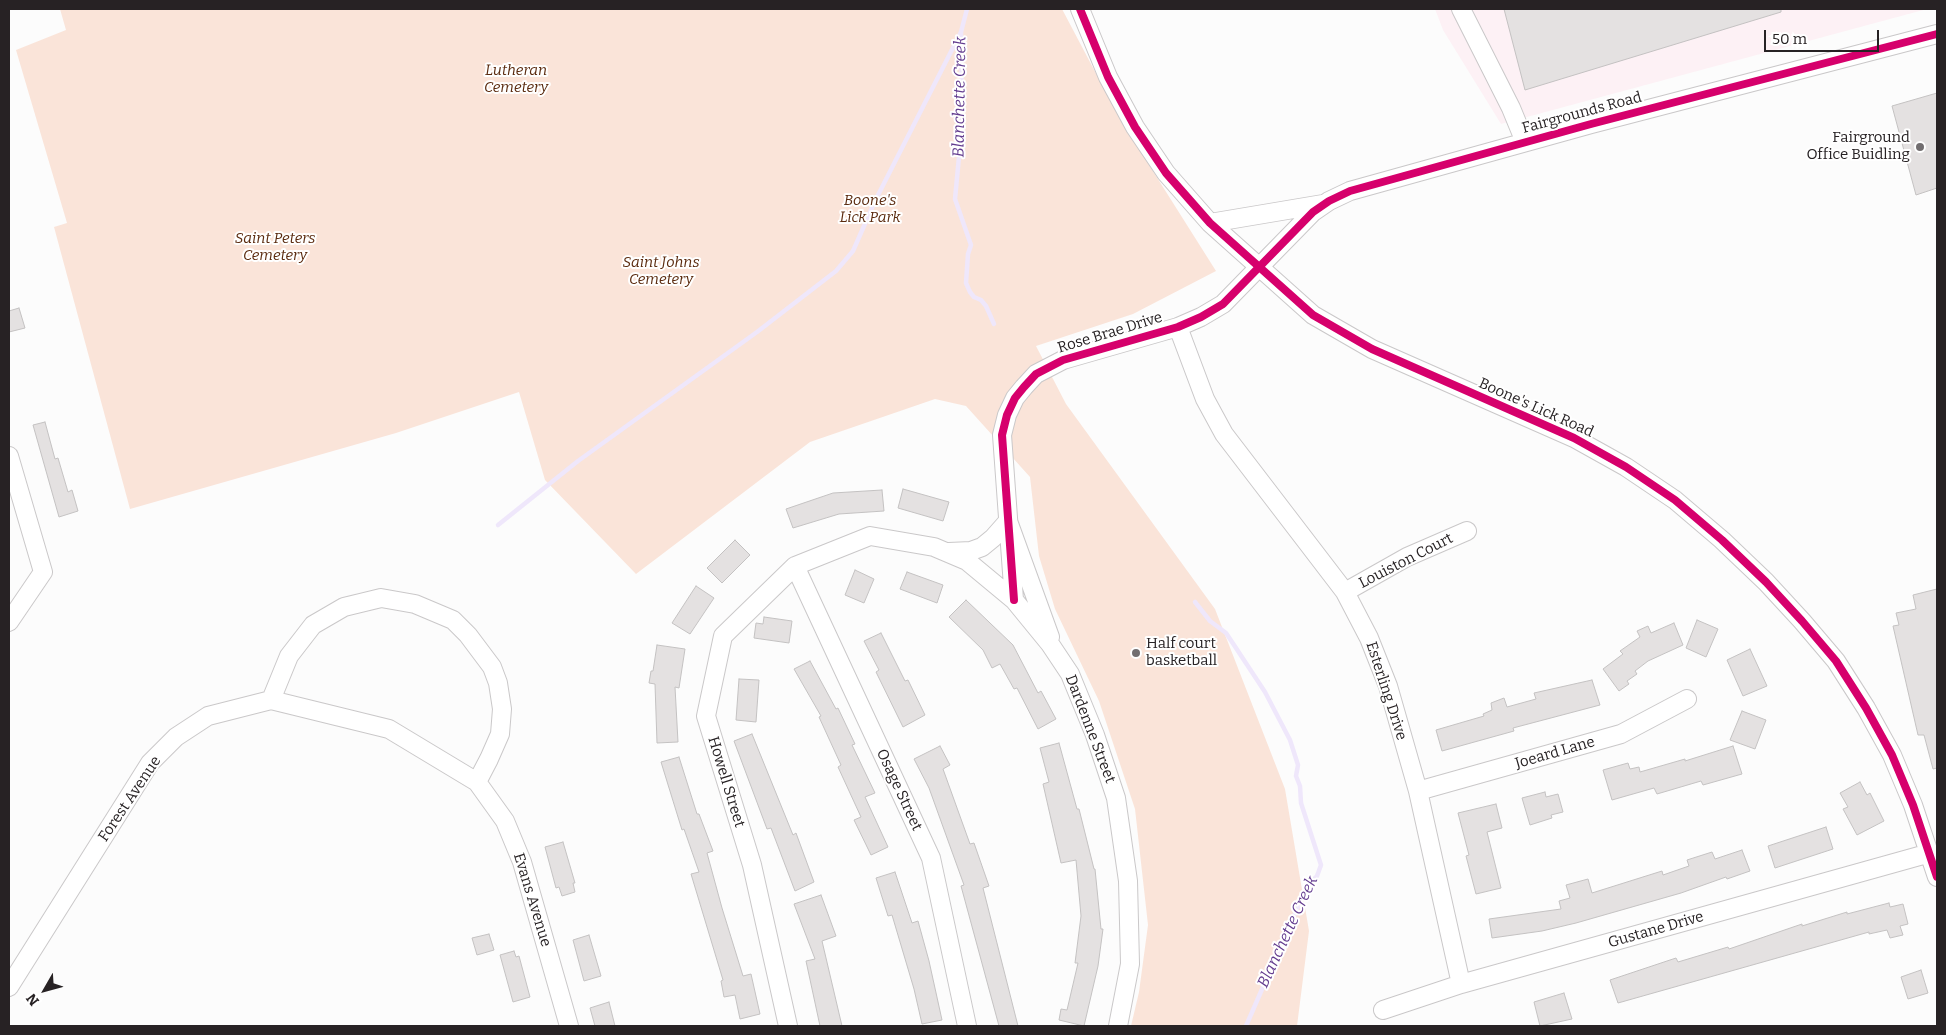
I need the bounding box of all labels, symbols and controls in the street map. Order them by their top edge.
scale bar [1766,20,1881,52]
text: 50 m [1772,30,1807,48]
water label: Blanchette Creek [949,36,971,158]
park label: Lutheran Cemetery [484,62,548,97]
street label: Fairgrounds Road [1520,88,1644,138]
place label: Fairground Office Buidling [1806,129,1910,164]
marker: Fairground Office Buidling [1914,141,1926,153]
park label: Boone's Lick Park [839,192,901,227]
park label: Saint Peters Cemetery [235,230,315,265]
park label: Saint Johns Cemetery [622,254,700,289]
street label: Rose Brae Drive [1056,309,1164,357]
street label: Boone's Lick Road [1476,375,1596,441]
street label: Louiston Court [1356,530,1456,592]
place label: Half court basketball [1146,635,1217,670]
street label: Esterling Drive [1362,639,1410,743]
marker: Half court basketball [1130,647,1142,659]
street label: Dardenne Street [1061,672,1119,786]
street label: Joeard Lane [1513,733,1597,773]
street label: Howell Street [704,734,748,830]
street label: Osage Street [872,746,926,834]
street label: Forest Avenue [95,753,165,845]
street label: Evans Avenue [509,851,555,949]
water label: Blanchette Creek [1254,873,1322,991]
street label: Gustane Drive [1606,908,1706,952]
north arrow [20,965,70,1015]
text: N [23,990,43,1009]

